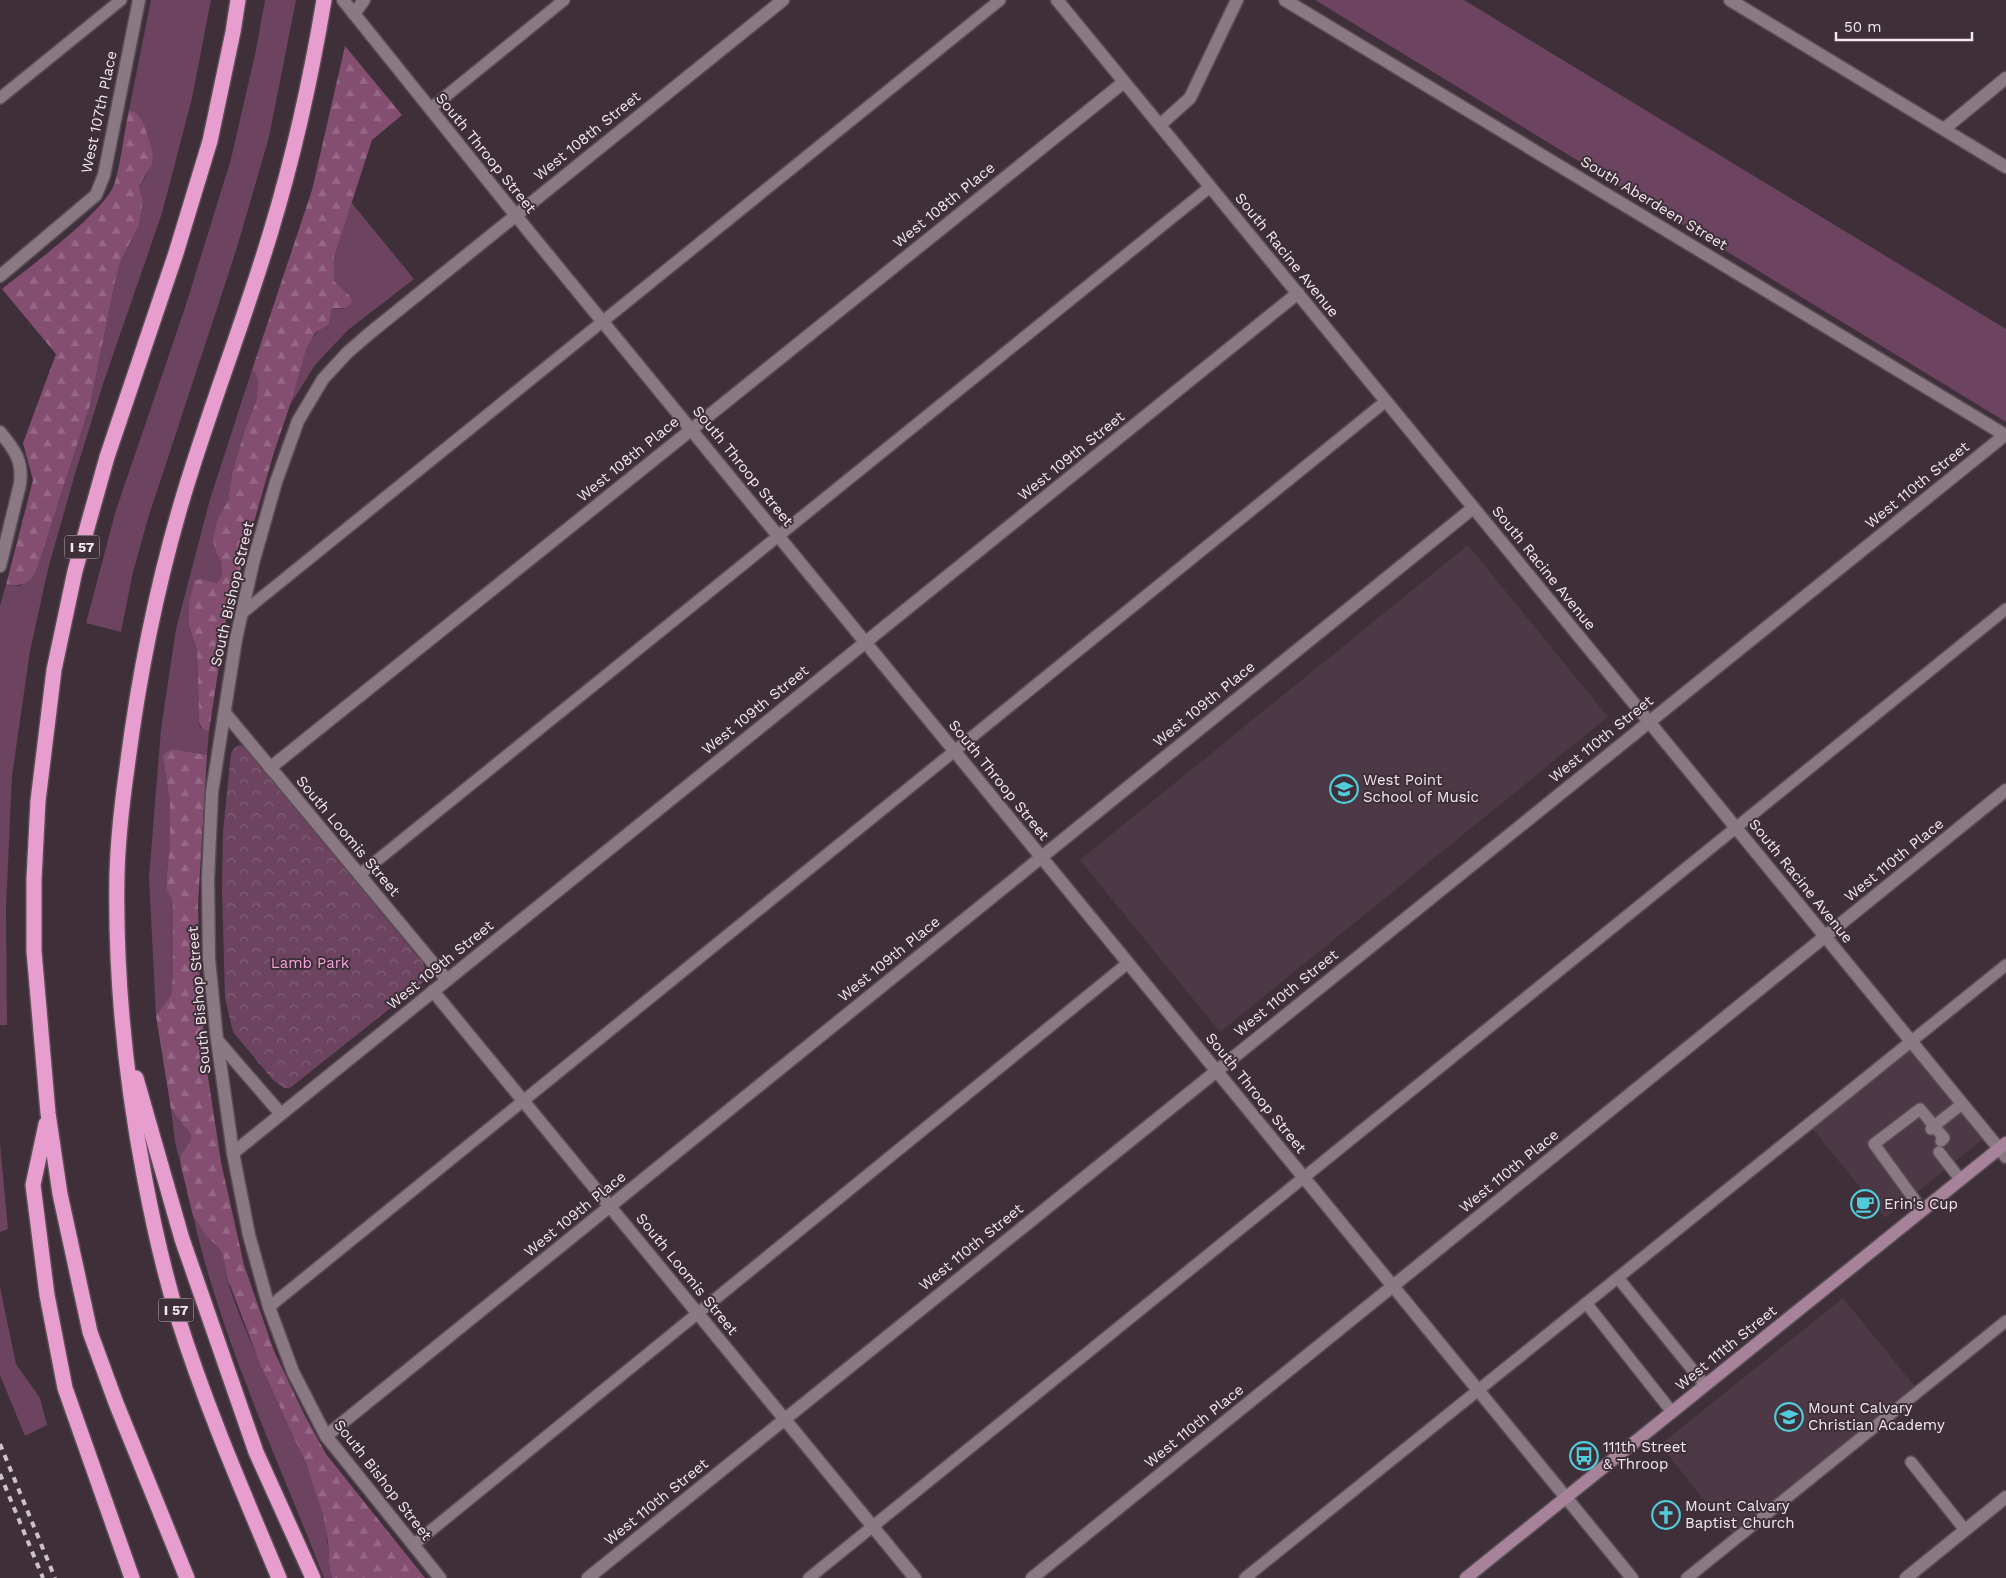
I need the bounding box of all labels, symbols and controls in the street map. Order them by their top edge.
scale bar [1836,10,1972,42]
text: 50 m [1844,18,1881,36]
street label: West 107th Place [77,49,121,175]
street label: West 108th Street [530,87,644,184]
street label: South Throop Street [432,89,541,217]
street label: South Aberdeen Street [1577,152,1731,254]
street label: West 108th Place [889,158,999,252]
street label: South Racine Avenue [1231,189,1343,321]
street label: South Throop Street [689,402,798,530]
street label: West 109th Street [1014,407,1128,504]
street label: West 108th Place [573,412,683,506]
street label: West 110th Street [1861,437,1973,532]
street label: South Racine Avenue [1488,502,1600,634]
street label: South Bishop Street [207,519,258,668]
road number: I 57 [64,536,100,558]
street label: West 109th Place [1149,657,1259,751]
street label: West 109th Street [698,661,812,758]
street label: West 110th Street [1545,691,1657,786]
street label: South Throop Street [945,716,1054,844]
place label: West Point School of Music [1363,771,1479,806]
street label: South Loomis Street [292,772,404,900]
school or university icon: West Point School of Music [1329,774,1359,804]
street label: West 110th Place [1841,814,1947,906]
street label: South Racine Avenue [1745,815,1857,947]
street label: West 109th Place [834,912,944,1006]
street label: West 109th Street [383,916,497,1013]
street label: South Bishop Street [184,925,214,1075]
street label: West 110th Street [1230,945,1342,1040]
park label: Lamb Park [271,954,350,972]
street label: South Throop Street [1202,1029,1311,1157]
street label: West 110th Place [1456,1125,1562,1217]
street label: West 109th Place [520,1167,630,1261]
cafe icon: Erin's Cup [1850,1189,1880,1219]
place label: Erin's Cup [1884,1195,1958,1213]
street label: West 110th Street [915,1199,1027,1294]
street label: South Loomis Street [632,1209,742,1339]
road number: I 57 [158,1298,194,1322]
street label: West 111th Street [1672,1301,1781,1394]
street label: West 110th Place [1141,1380,1247,1472]
place label: Mount Calvary Christian Academy [1808,1399,1945,1434]
school or university icon: Mount Calvary Christian Academy [1774,1402,1804,1432]
street label: South Bishop Street [330,1416,436,1544]
place label: 111th Street & Throop [1603,1438,1687,1473]
bus stop icon: 111th Street & Throop [1569,1441,1599,1471]
street label: West 110th Street [600,1454,712,1549]
place label: Mount Calvary Baptist Church [1685,1497,1795,1532]
church icon: Mount Calvary Baptist Church [1651,1500,1681,1530]

